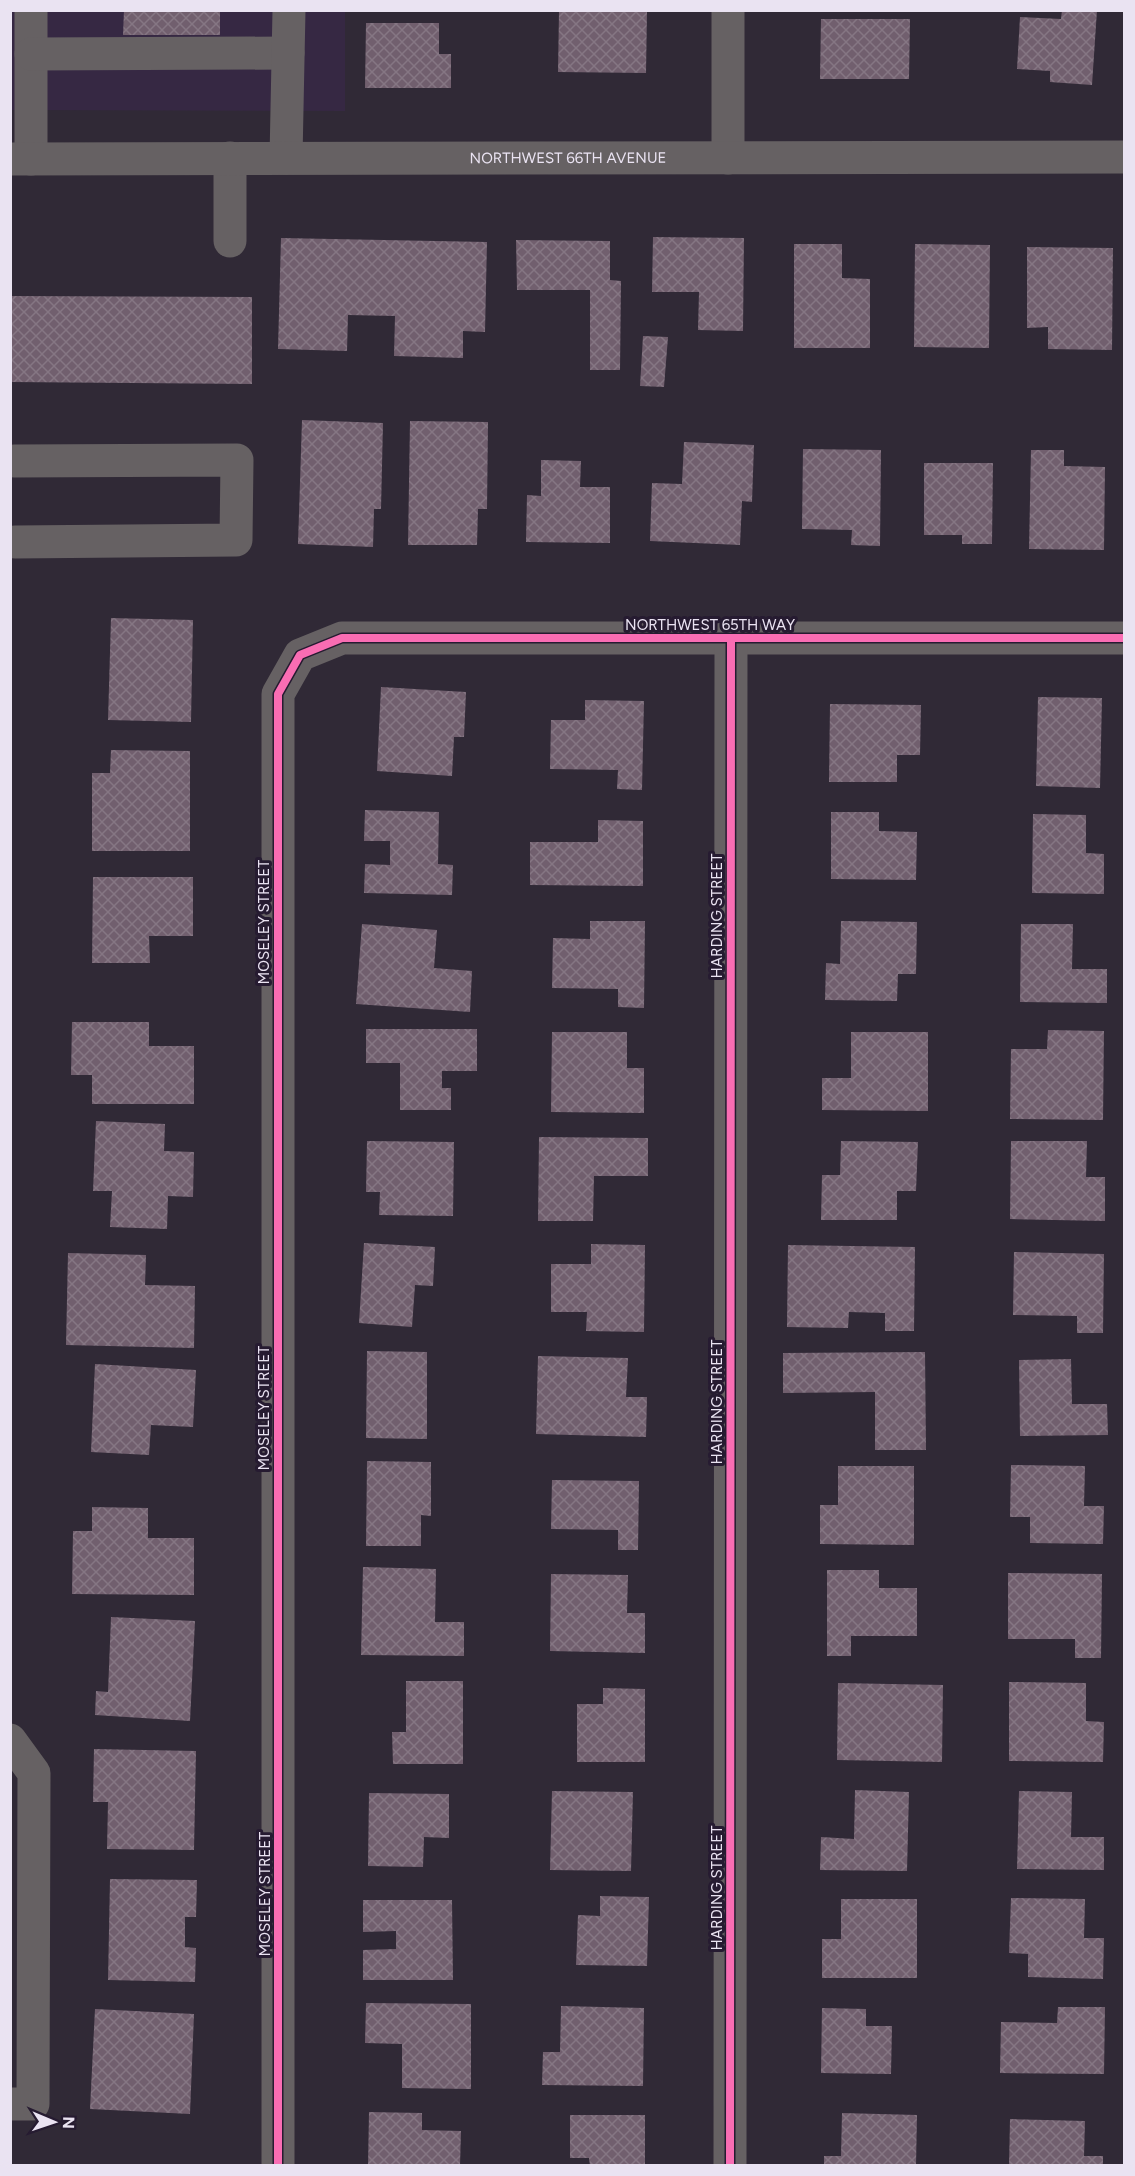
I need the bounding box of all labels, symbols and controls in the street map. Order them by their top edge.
street label: NORTHWEST 66TH AVENUE [470,149,666,167]
street label: NORTHWEST 65TH WAY [625,616,795,634]
street label: HARDING STREET [708,853,726,978]
street label: MOSELEY STREET [255,859,273,984]
street label: HARDING STREET [708,1339,726,1464]
street label: MOSELEY STREET [255,1345,273,1470]
street label: HARDING STREET [708,1825,726,1950]
street label: MOSELEY STREET [256,1831,274,1956]
north arrow [24,2092,84,2152]
text: N [59,2116,78,2129]

